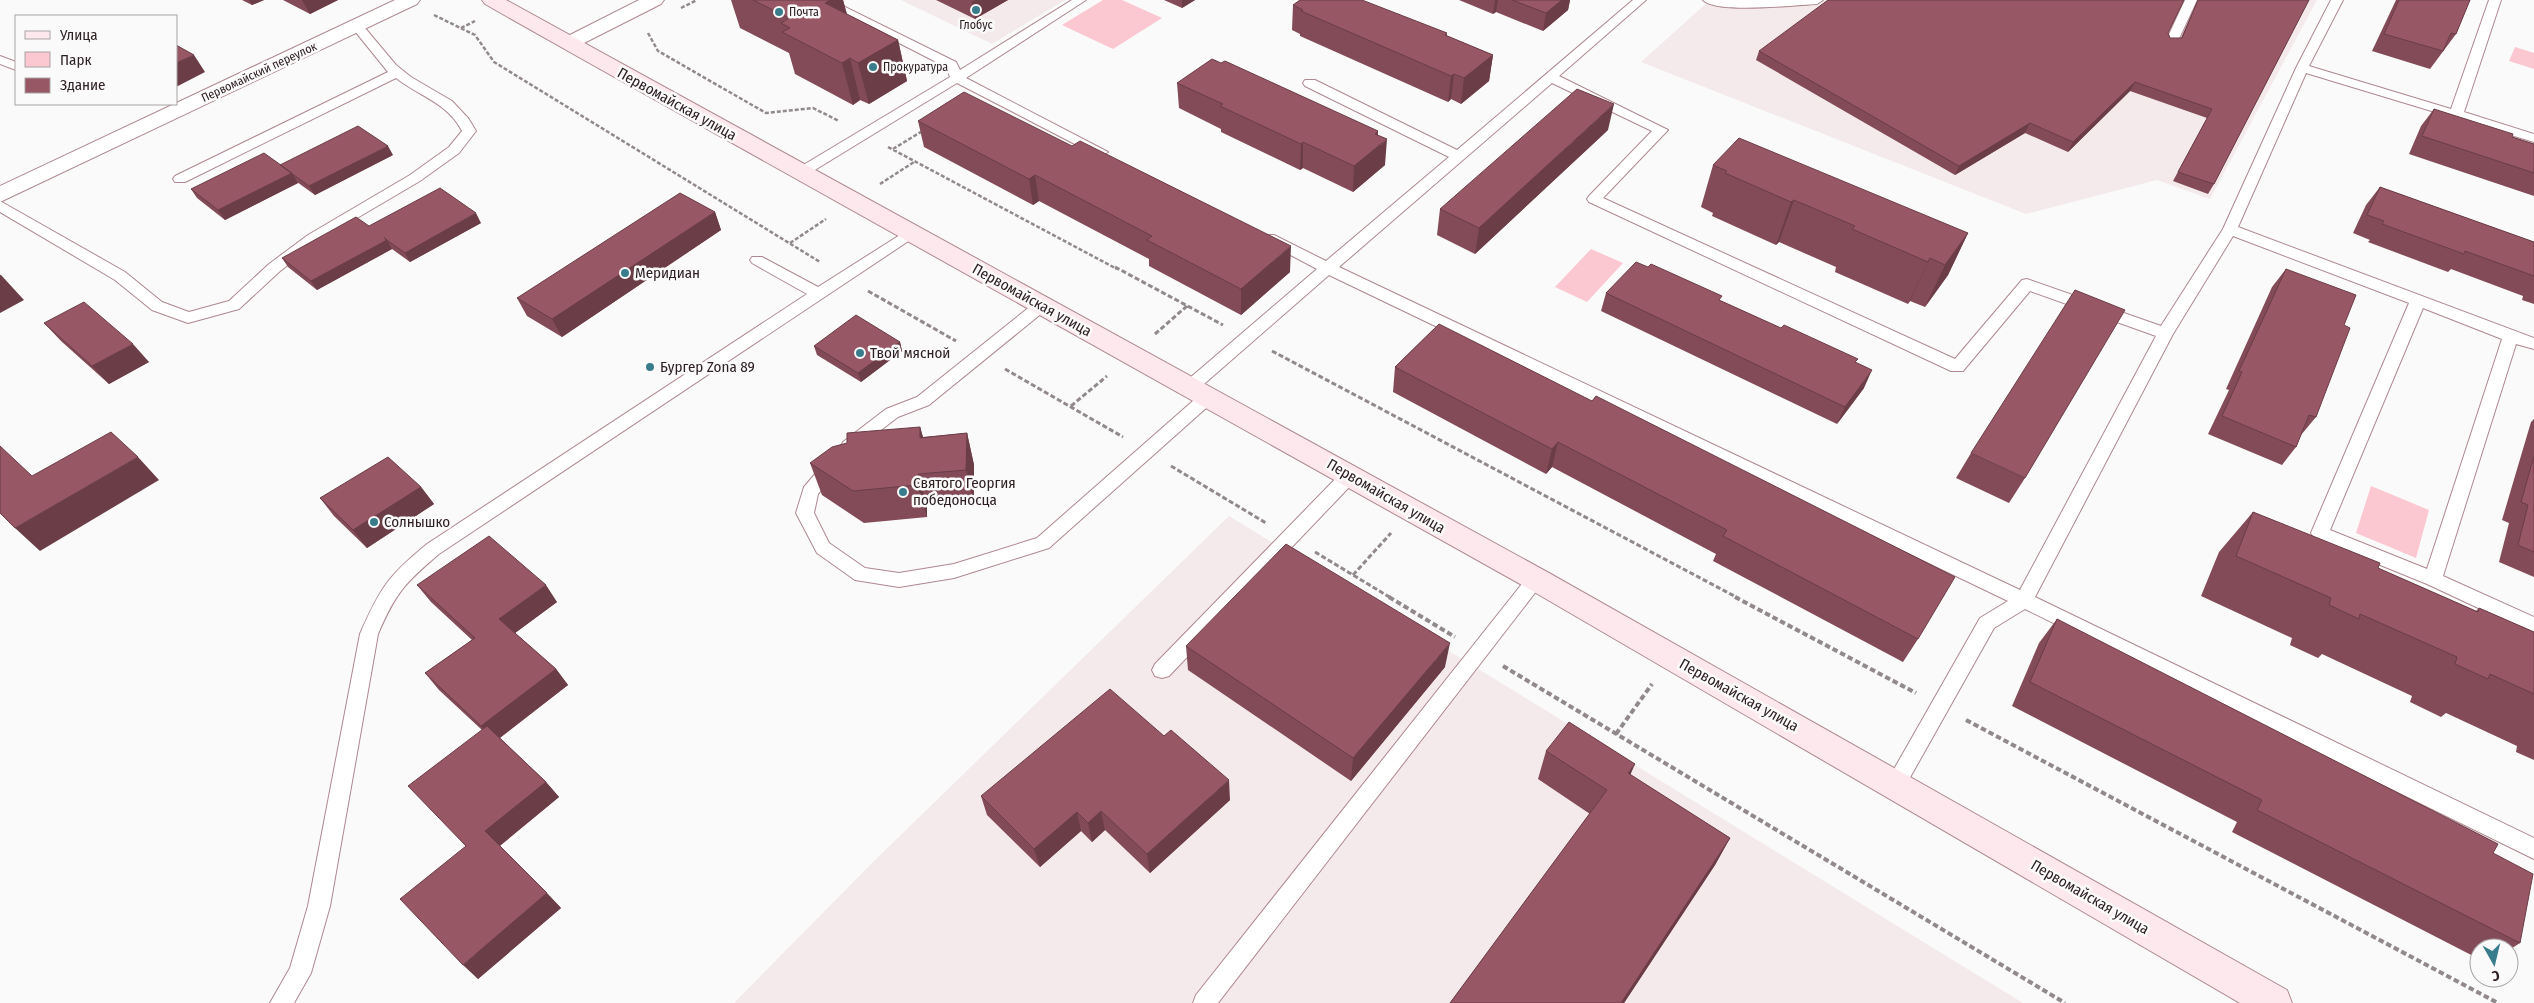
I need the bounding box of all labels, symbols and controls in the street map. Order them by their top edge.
marker: Глобус [970,4,982,16]
place label: Почта [789,5,819,19]
marker: Почта [773,6,785,18]
legend [15,15,178,105]
place label: Глобус [959,18,993,32]
text: Улица [59,26,98,44]
street label: Первомайский переулок [199,39,319,105]
text: Парк [60,51,91,69]
place label: Прокуратура [883,60,948,74]
marker: Прокуратура [867,61,879,73]
street label: Первомайская улица [614,64,740,144]
text: Здание [60,76,106,94]
street label: Первомайская улица [969,260,1095,340]
place label: Меридиан [635,264,700,282]
marker: Меридиан [619,267,631,279]
place label: Твой мясной [870,344,950,362]
marker: Твой мясной [854,347,866,359]
place label: Бургер Zona 89 [660,358,755,376]
marker: Бургер Zona 89 [644,361,656,373]
street label: Первомайская улица [1324,455,1448,537]
place label: Святого Георгия победоносца [913,474,1016,509]
marker: Святого Георгия победоносца [897,486,909,498]
place label: Солнышко [384,513,450,531]
marker: Солнышко [368,516,380,528]
street label: Первомайская улица [1676,655,1802,735]
street label: Первомайская улица [2028,856,2152,938]
north arrow [2469,938,2519,988]
text: С [2490,966,2501,984]

